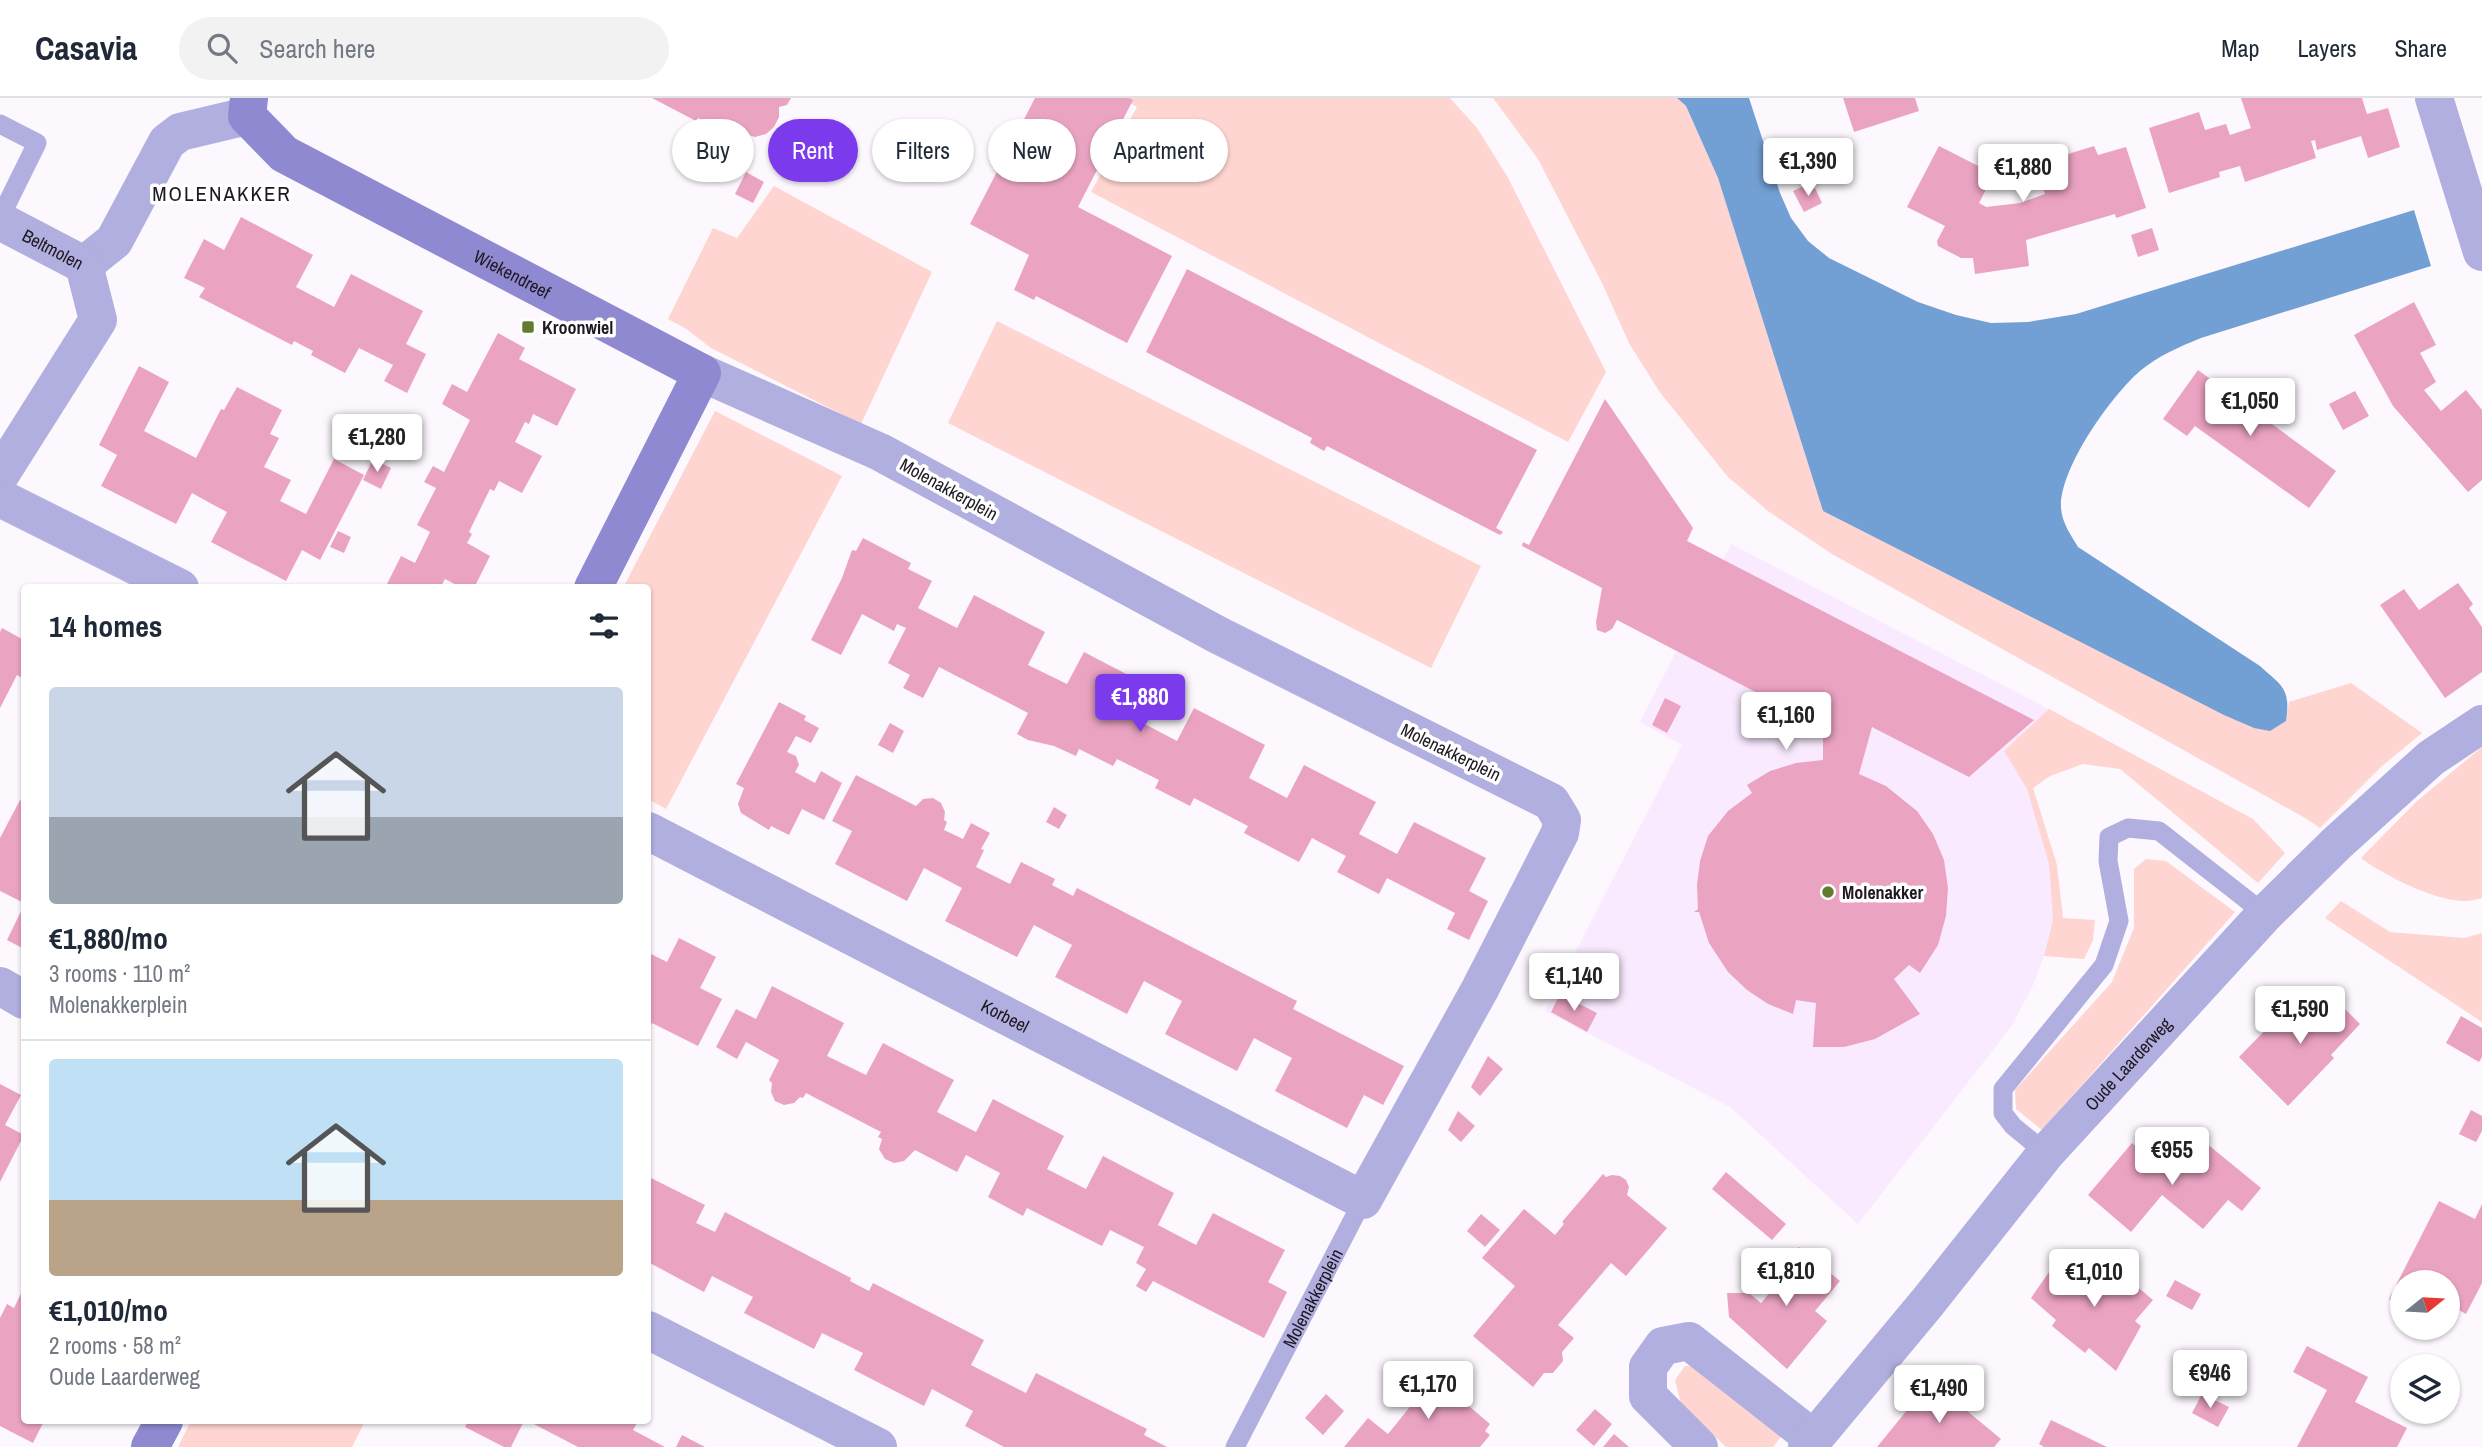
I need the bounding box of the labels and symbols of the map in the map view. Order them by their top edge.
pin: €1,390 [1751,139,1865,198]
pin: €1,880 [1966,144,2080,204]
district label: MOLENAKKER [152,179,292,208]
street label: Beltmolen [18,223,88,275]
street label: Wiekendreef [469,243,556,305]
place label: Kroonwiel [542,315,613,340]
marker: Kroonwiel [520,319,536,335]
pin: €1,050 [2193,378,2307,438]
pin: €1,280 [320,414,434,474]
street label: Molenakkerplein [896,452,1002,526]
pin: €1,880 [1083,674,1197,734]
pin: €1,160 [1729,692,1843,752]
street label: Molenakkerplein [1397,717,1505,787]
place label: Molenakker [1842,880,1923,905]
marker: Molenakker [1820,884,1836,900]
pin: €1,140 [1517,954,1631,1013]
pin: €1,590 [2243,986,2357,1046]
street label: Korbeel [977,993,1034,1038]
street label: Oude Laarderweg [2079,1011,2178,1116]
pin: €955 [2131,1128,2213,1187]
street label: Molenakkerplein [1276,1244,1348,1352]
pin: €1,810 [1729,1248,1843,1308]
pin: €1,010 [2037,1250,2151,1309]
north arrow [2390,1270,2460,1340]
pin: €946 [2169,1350,2251,1410]
pin: €1,170 [1371,1362,1485,1421]
pin: €1,490 [1882,1366,1996,1425]

